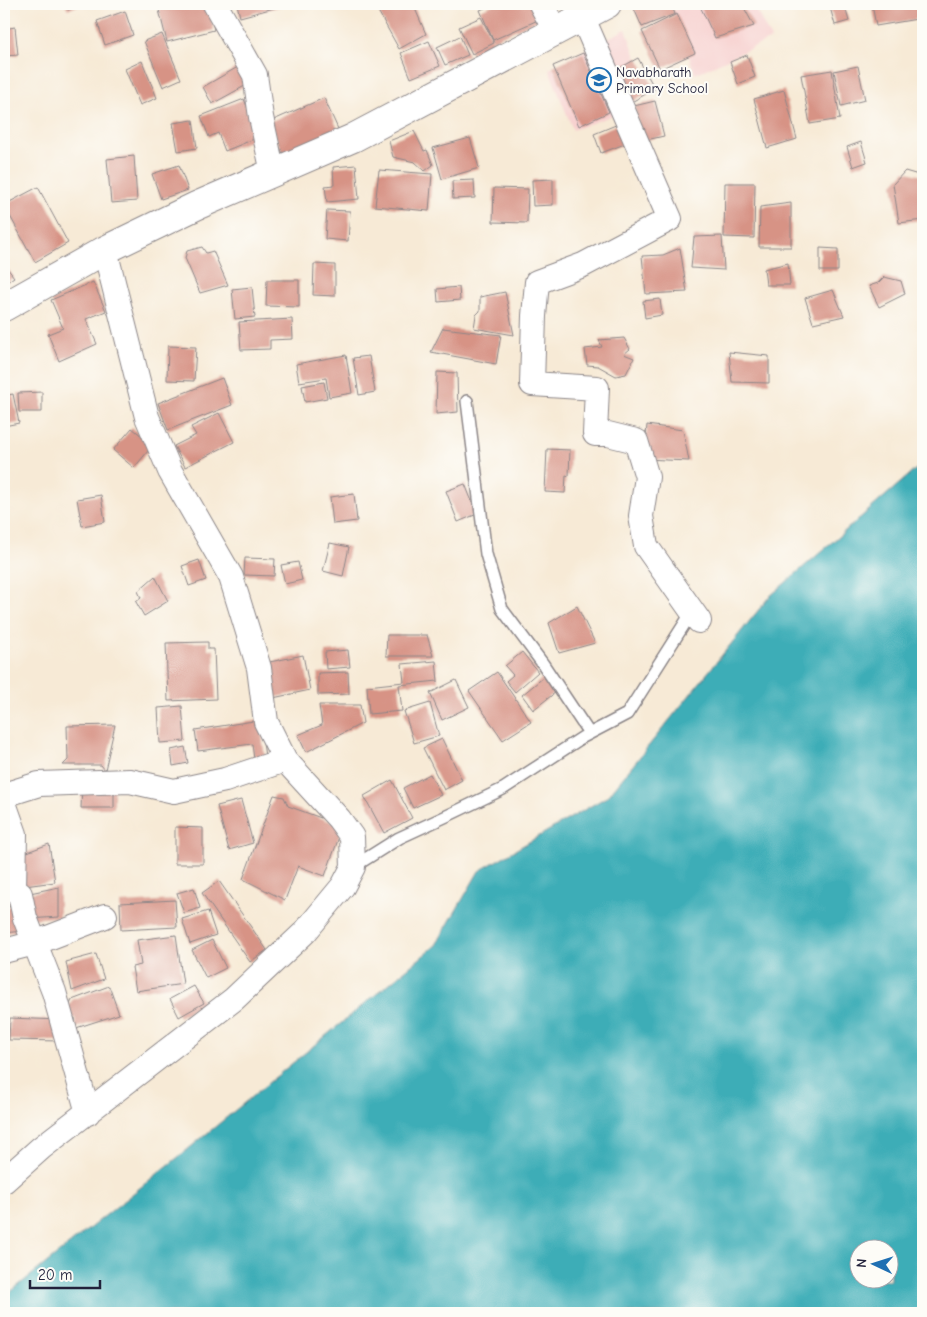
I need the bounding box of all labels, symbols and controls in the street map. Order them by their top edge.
place label: Navabharath Primary School [616,64,708,97]
school or university icon: Navabharath Primary School [586,67,612,93]
north arrow [850,1240,900,1290]
scale bar [30,1257,100,1289]
text: N [853,1258,870,1268]
text: 20 m [38,1266,72,1284]

